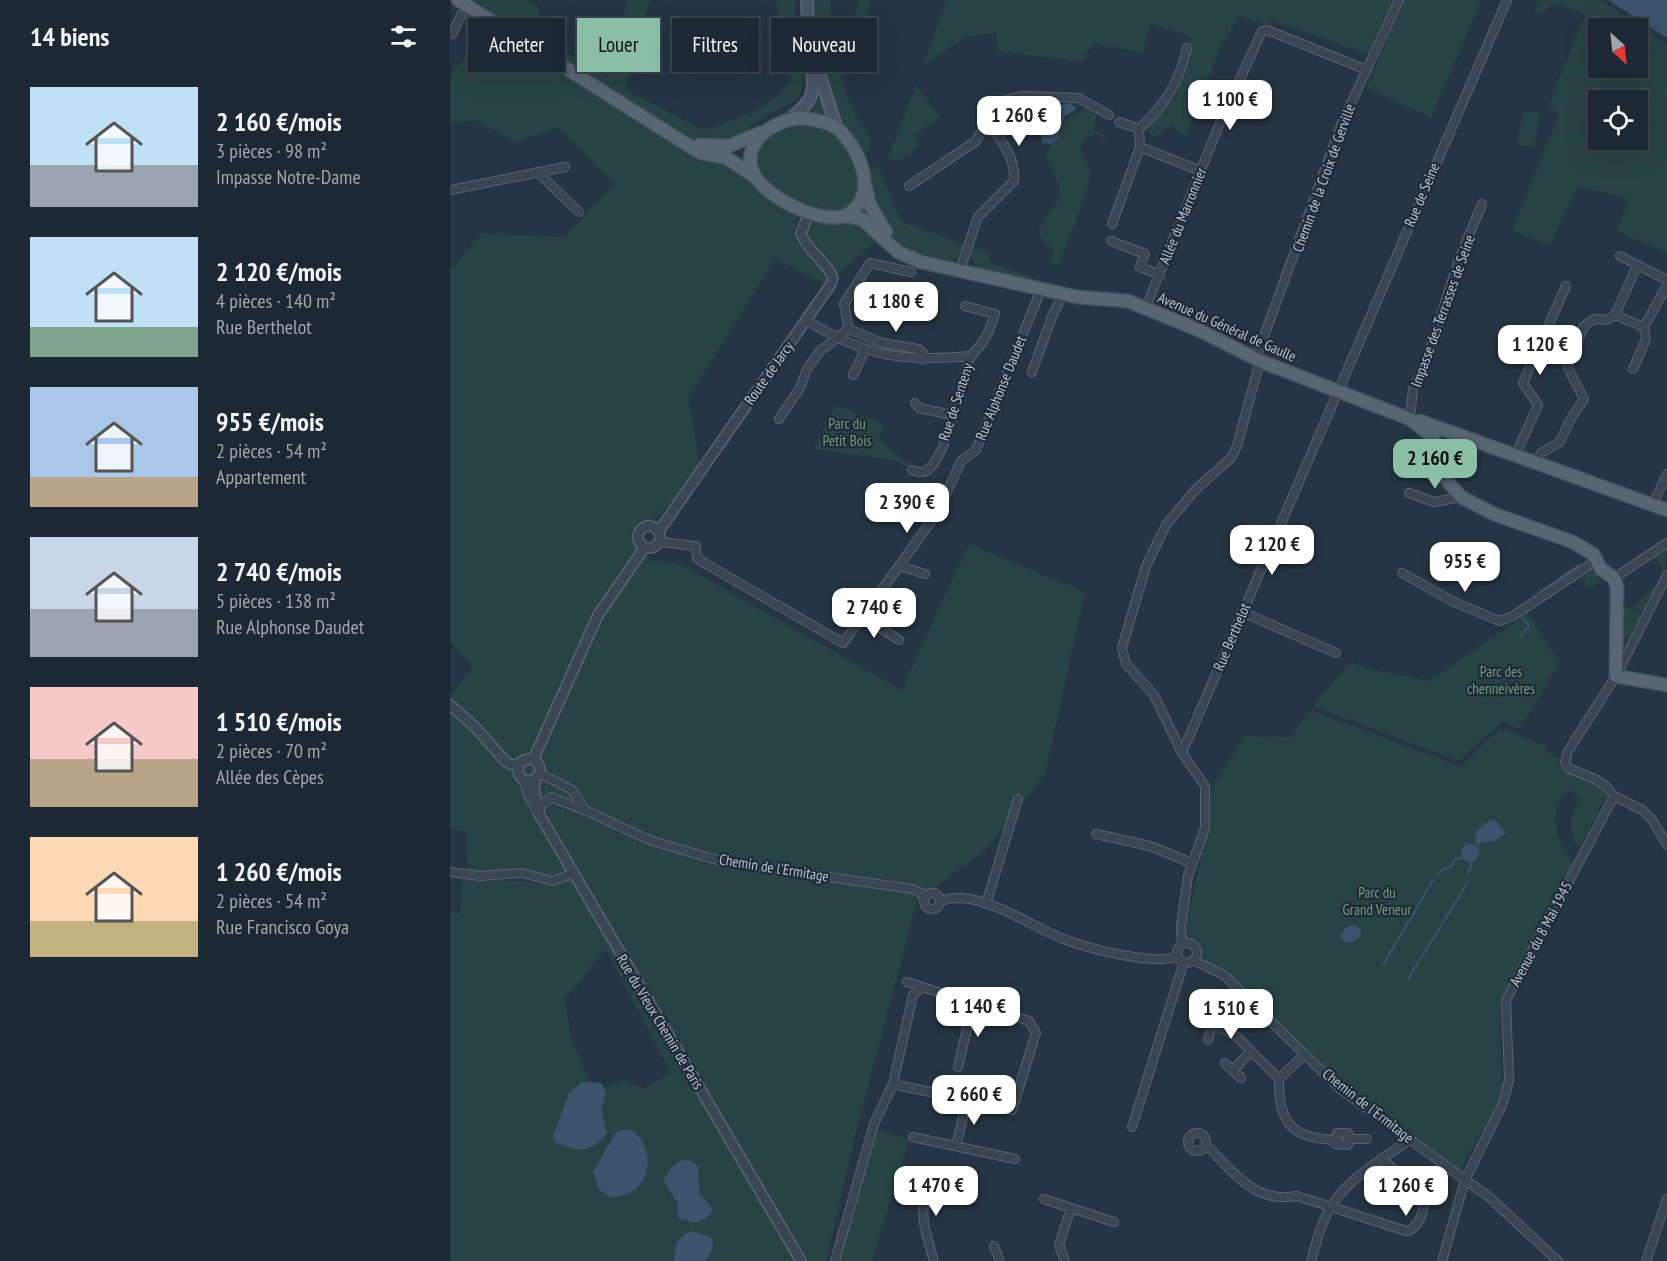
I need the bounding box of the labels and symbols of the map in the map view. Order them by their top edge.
north arrow [1588,18,1648,78]
pin: 1 100 € [1175,80,1285,131]
pin: 1 260 € [964,96,1074,147]
street label: Chemin de la Croix de Gerville [1288,101,1359,255]
street label: Rue de Seine [1400,160,1443,230]
street label: Allée du Marronnier [1154,164,1211,267]
street label: Impasse des Terrasses de Seine [1406,232,1479,390]
pin: 1 180 € [841,282,951,333]
street label: Avenue du Général de Gaulle [1155,287,1299,366]
pin: 1 120 € [1485,325,1595,376]
street label: Rue Alphonse Daudet [971,333,1030,443]
street label: Route de Jarcy [740,337,798,408]
street label: Rue de Senteny [934,360,977,443]
park label: Parc du Petit Bois [822,414,872,450]
pin: 2 160 € [1380,439,1490,490]
pin: 2 390 € [852,483,962,534]
pin: 2 120 € [1217,525,1327,576]
pin: 955 € [1423,542,1507,593]
pin: 2 740 € [819,588,929,639]
street label: Rue Berthelot [1209,600,1254,674]
park label: Parc des chenneivères [1467,662,1535,698]
street label: Chemin de l'Ermitage [718,849,830,886]
street label: Avenue du 8 Mai 1945 [1505,878,1576,990]
park label: Parc du Grand Veneur [1342,883,1412,919]
street label: Rue du Vieux Chemin de Paris [613,951,708,1093]
pin: 1 140 € [923,987,1033,1038]
pin: 1 510 € [1176,989,1286,1040]
street label: Chemin de l'Ermitage [1319,1064,1418,1147]
pin: 2 660 € [919,1075,1029,1126]
pin: 1 470 € [881,1166,991,1217]
pin: 1 260 € [1351,1166,1461,1217]

